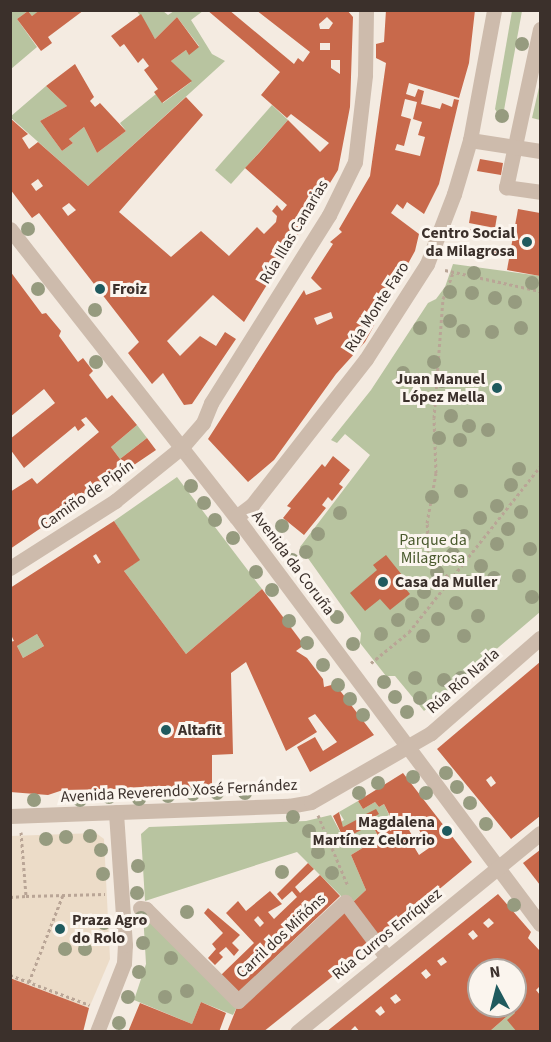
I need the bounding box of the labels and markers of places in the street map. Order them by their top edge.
place label: Centro Social da Milagrosa [421,223,515,261]
marker: Centro Social da Milagrosa [520,235,534,249]
place label: Froiz [112,279,147,299]
marker: Froiz [93,282,107,296]
place label: Juan Manuel López Mella [395,369,485,407]
marker: Juan Manuel López Mella [490,381,504,395]
place label: Casa da Muller [395,572,497,592]
marker: Casa da Muller [376,575,390,589]
place label: Altafit [178,720,222,740]
marker: Altafit [159,723,173,737]
place label: Magdalena Martínez Celorrio [312,812,435,850]
marker: Magdalena Martínez Celorrio [440,824,454,838]
place label: Praza Agro do Rolo [72,910,147,948]
marker: Praza Agro do Rolo [53,922,67,936]

